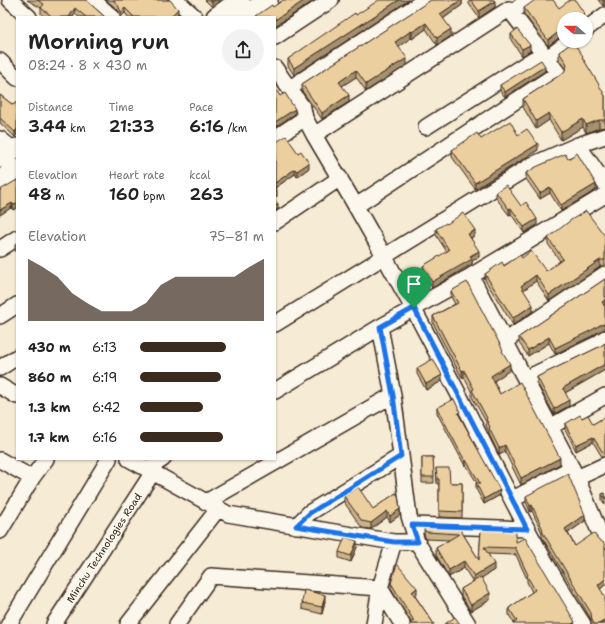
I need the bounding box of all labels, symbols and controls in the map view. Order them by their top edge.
north arrow [557,12,593,48]
map controls [557,12,593,48]
text: Morning run [28,27,169,56]
button: share [222,29,264,71]
text: 08:24 · 8 × 430 m [28,57,147,74]
text: Distance [28,100,73,115]
text: Time [109,100,134,115]
text: Pace [189,100,214,115]
text: 3.44 [28,115,66,137]
text: 21:33 [109,115,155,137]
text: 6:16 [189,115,224,137]
text: km [66,121,86,136]
text: /km [224,121,247,136]
text: Elevation [28,168,77,183]
text: Heart rate [109,168,165,183]
text: kcal [189,168,211,183]
text: 48 [28,183,52,205]
text: 160 [109,183,139,205]
text: 263 [189,183,224,205]
text: m [52,189,65,204]
text: bpm [139,189,165,204]
text: Elevation [28,228,86,245]
text: 75–81 m [209,228,264,245]
pin [397,267,431,308]
icon: arrive [403,273,425,295]
text: 430 m [28,339,71,356]
text: 6:13 [92,339,117,356]
text: 860 m [28,369,72,386]
text: 6:19 [92,369,117,386]
text: 1.3 km [28,399,71,416]
text: 6:42 [92,399,121,416]
text: 1.7 km [28,429,69,446]
text: 6:16 [92,429,117,446]
street label: Minchu Technologies Road [64,490,145,605]

